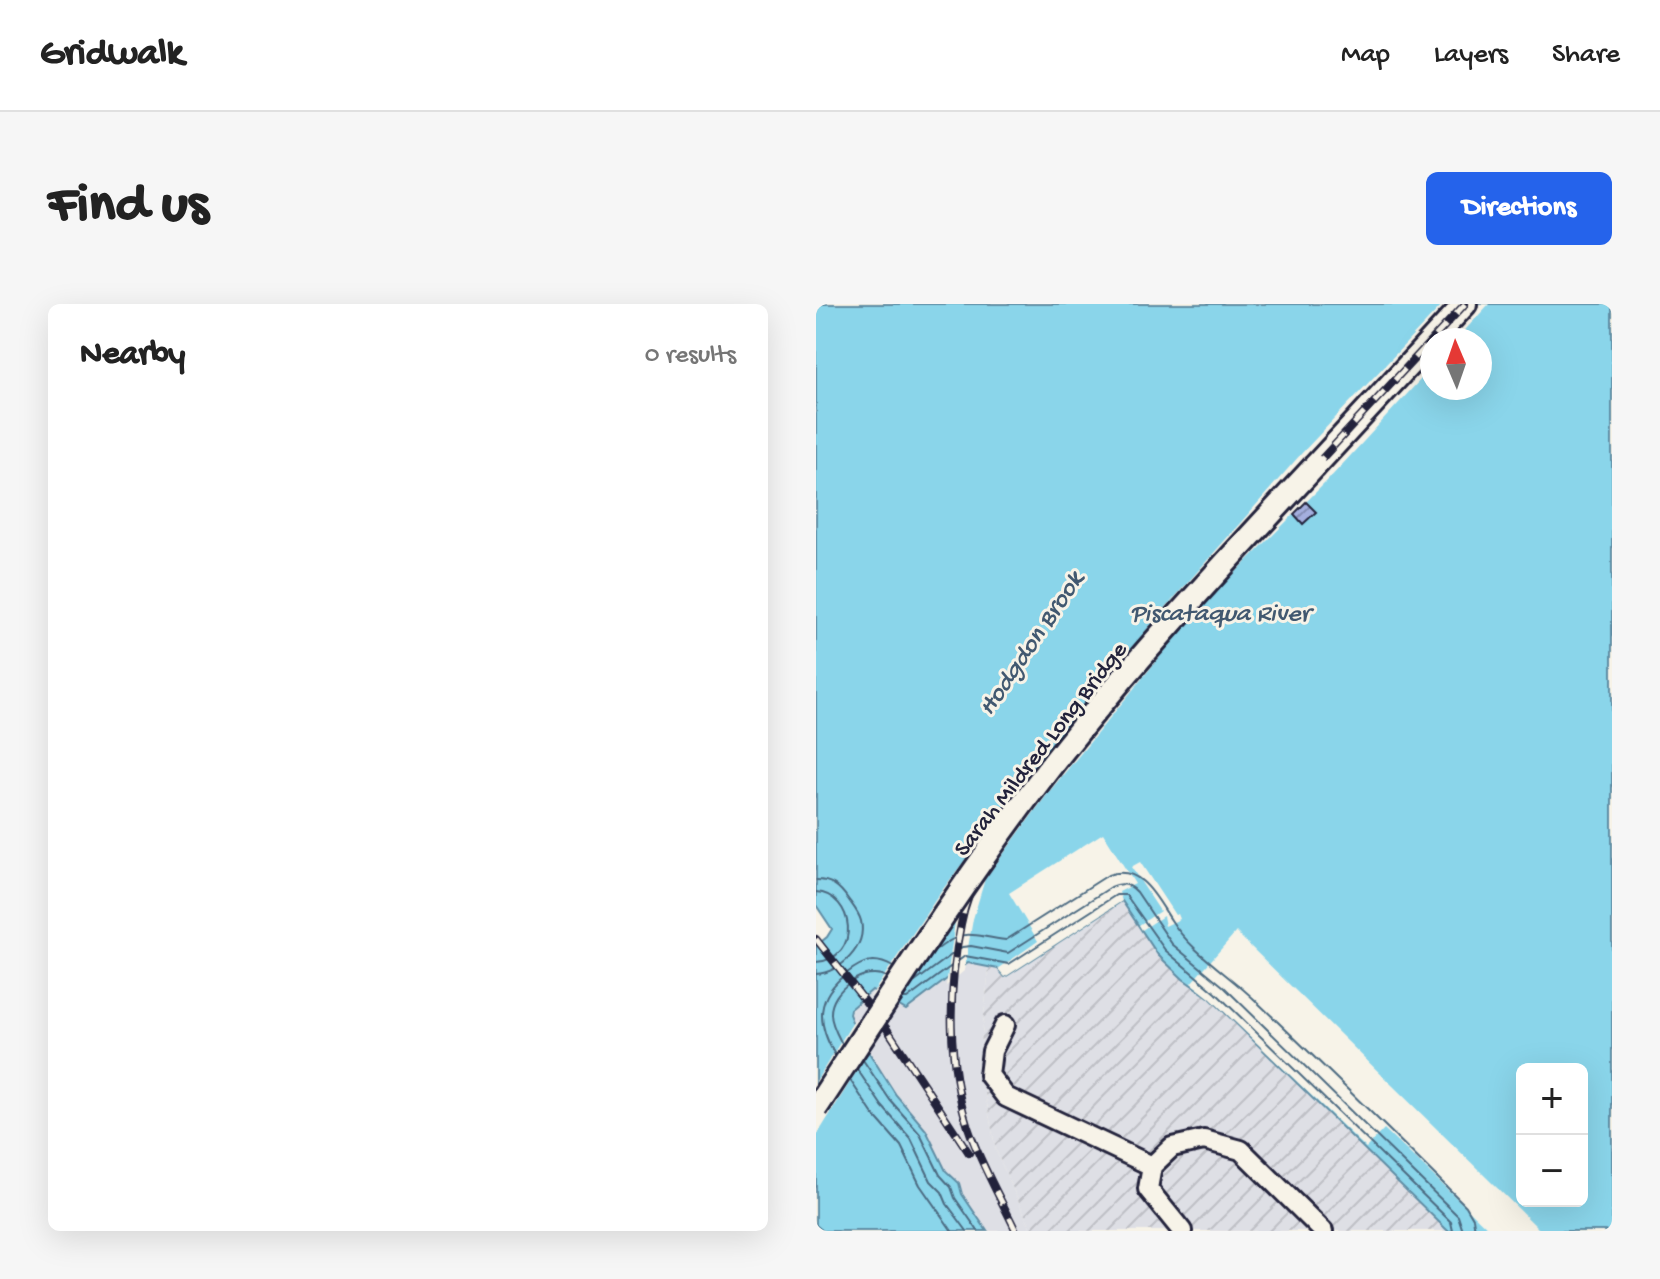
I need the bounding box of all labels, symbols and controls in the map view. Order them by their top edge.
text: Gridwalk [40,33,184,77]
text: Map [1341,39,1390,72]
text: Layers [1434,39,1508,72]
text: Share [1552,39,1620,72]
button: Directions [1426,172,1612,245]
text: Find us [48,175,208,241]
north arrow [1420,328,1492,400]
text: Nearby [80,336,185,376]
text: 0 results [645,341,736,372]
water label: Hodgdon Brook [973,565,1094,722]
water label: Piscataqua River [1130,600,1315,631]
street label: Sarah Mildred Long Bridge [949,636,1135,863]
map controls [1516,1063,1588,1207]
button: + [1516,1063,1588,1135]
button: − [1516,1135,1588,1207]

